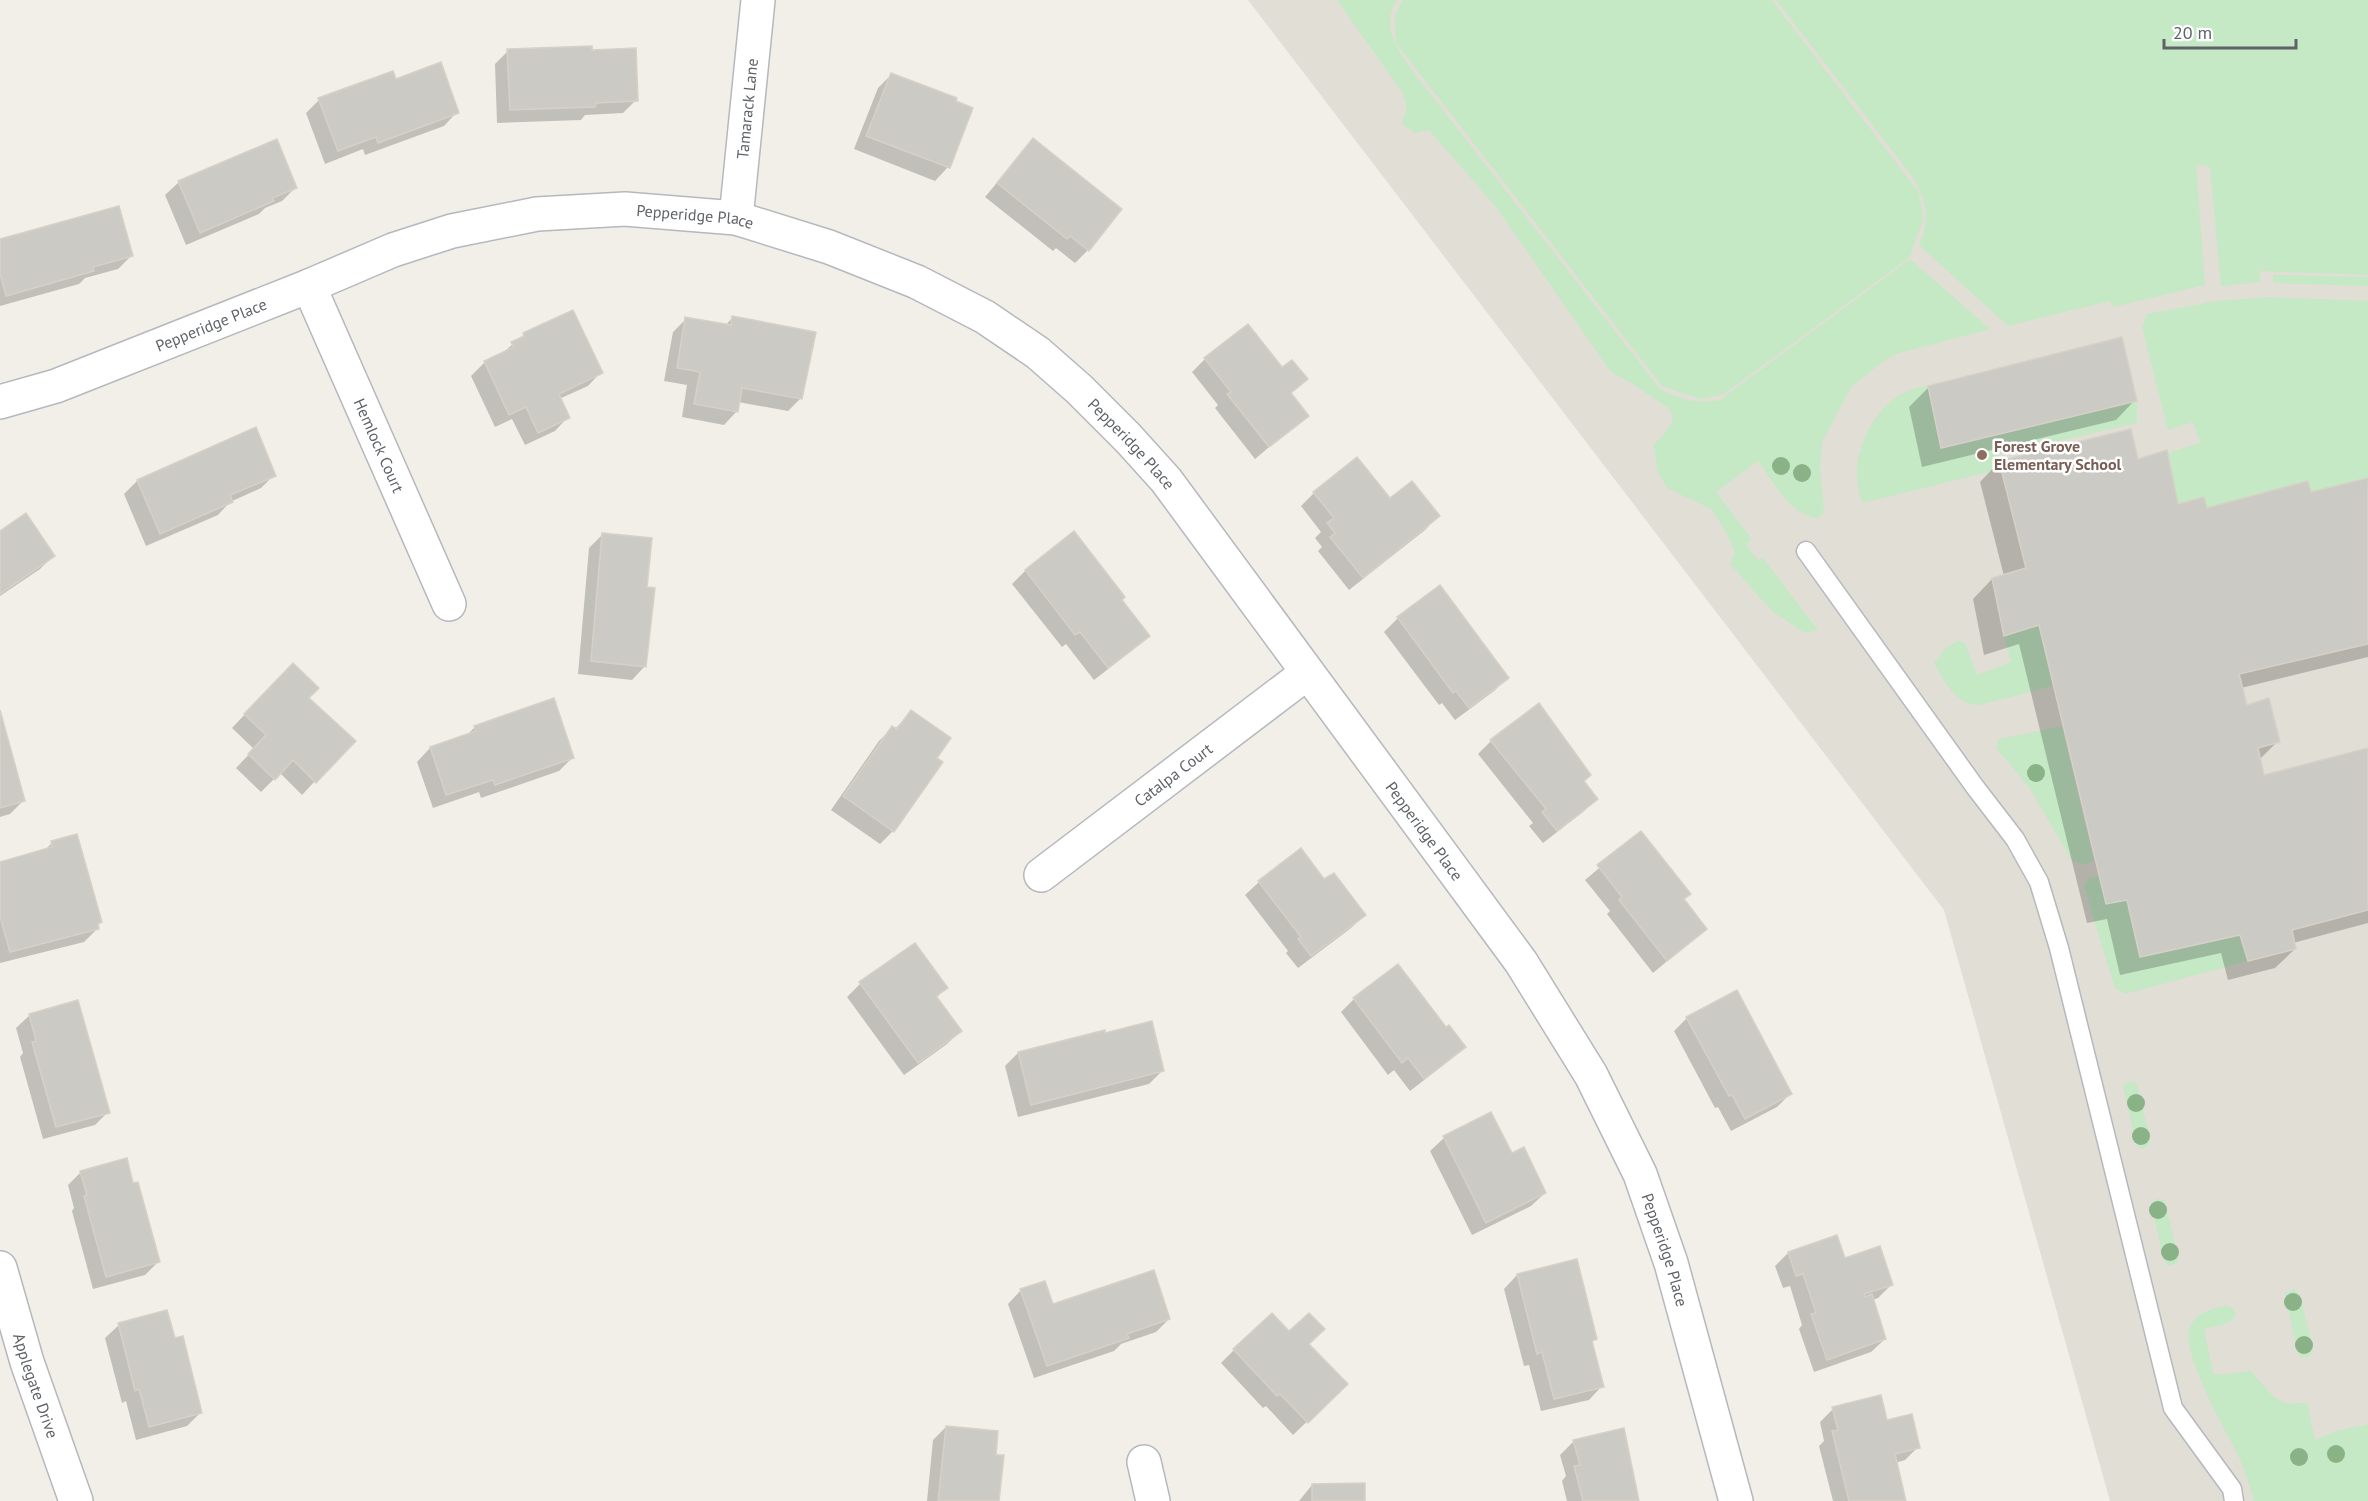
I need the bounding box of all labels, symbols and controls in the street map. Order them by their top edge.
scale bar [2164,12,2296,50]
text: 20 m [2173,21,2212,44]
street label: Tamarack Lane [732,57,762,160]
street label: Pepperidge Place [636,200,756,233]
street label: Pepperidge Place [153,294,270,356]
street label: Pepperidge Place [1084,394,1179,493]
street label: Hemlock Court [350,395,409,496]
place label: Forest Grove Elementary School [1994,436,2121,474]
marker: Forest Grove Elementary School [1975,448,1989,462]
street label: Catalpa Court [1130,738,1217,811]
street label: Pepperidge Place [1382,778,1468,884]
street label: Pepperidge Place [1637,1191,1692,1309]
street label: Applegate Drive [9,1331,63,1441]

